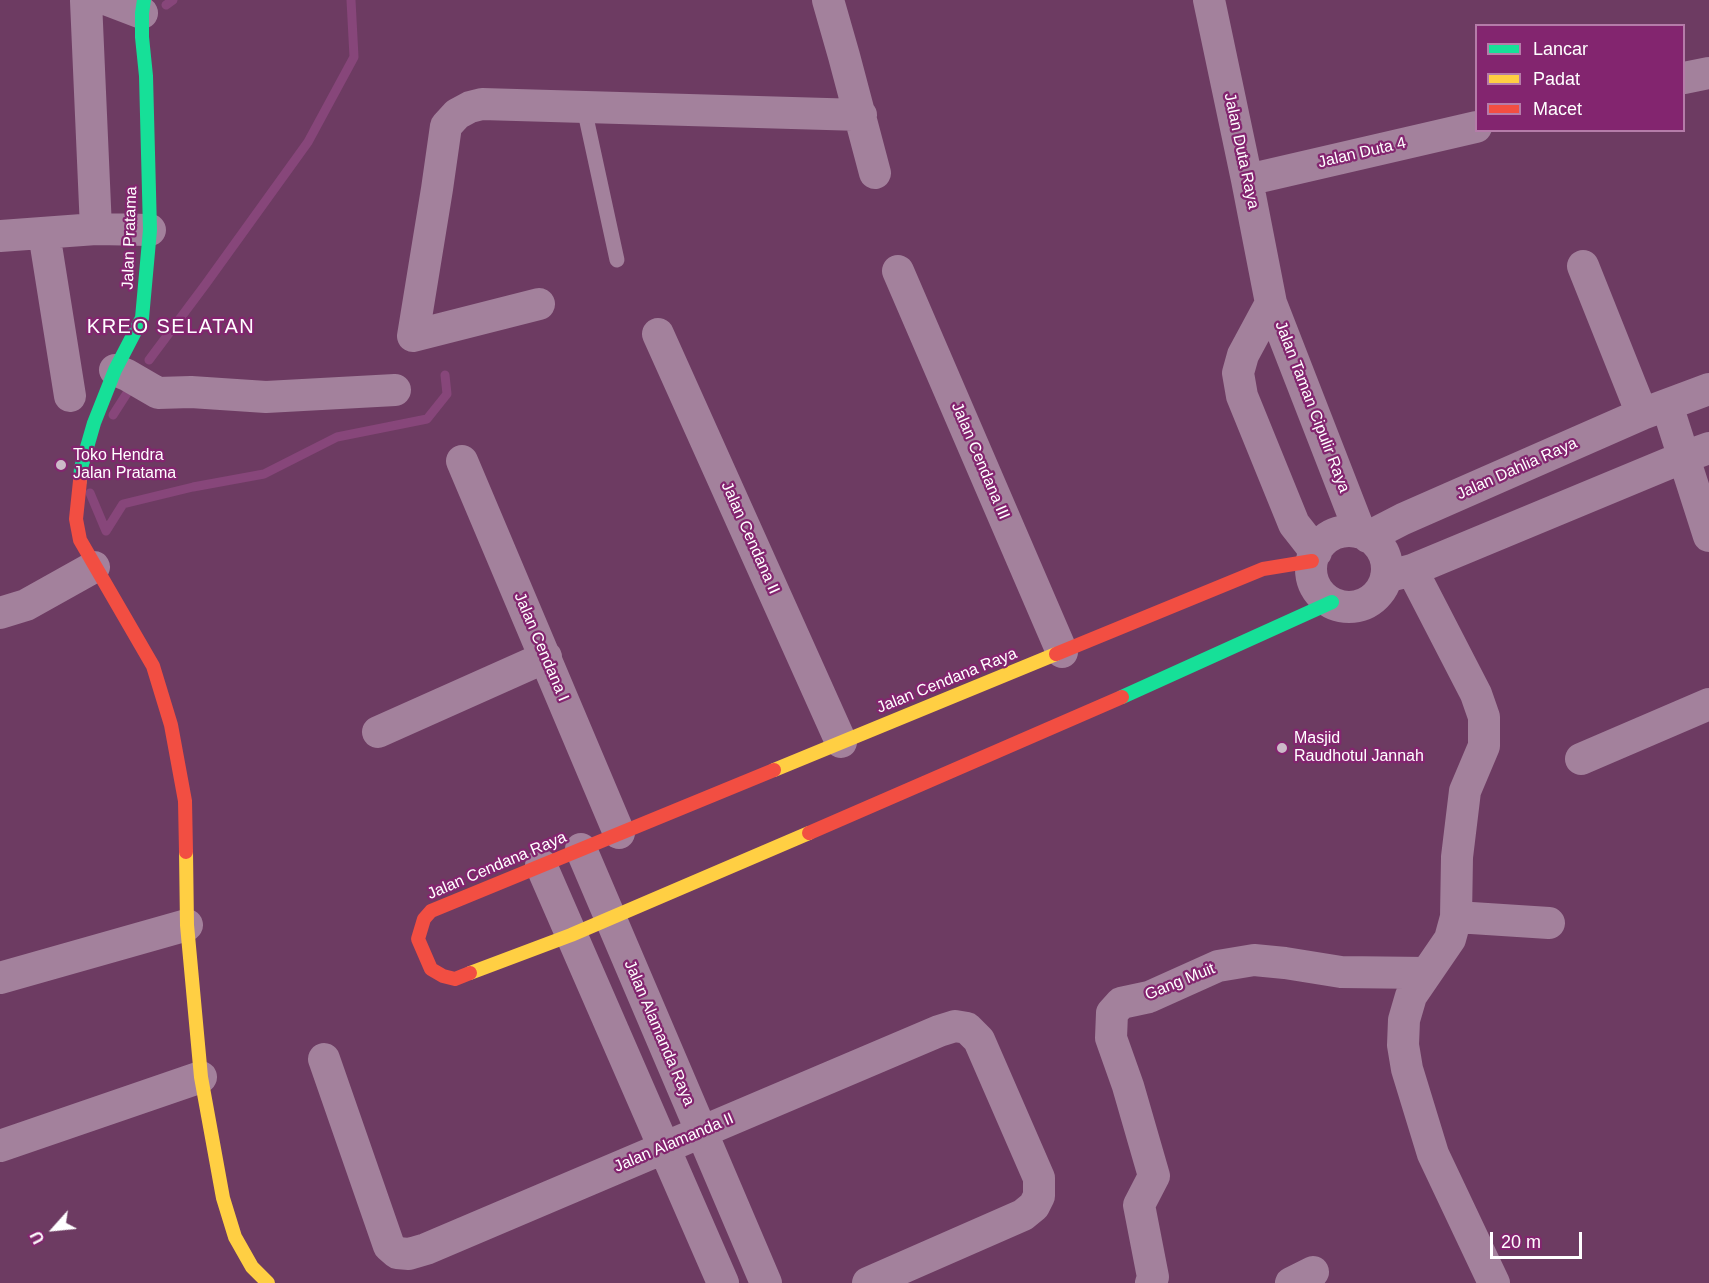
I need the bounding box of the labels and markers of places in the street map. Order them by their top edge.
place label: Toko Hendra Jalan Pratama [73,446,176,484]
marker: Toko Hendra Jalan Pratama [54,458,68,472]
place label: Masjid Raudhotul Jannah [1294,729,1424,767]
marker: Masjid Raudhotul Jannah [1275,741,1289,755]

